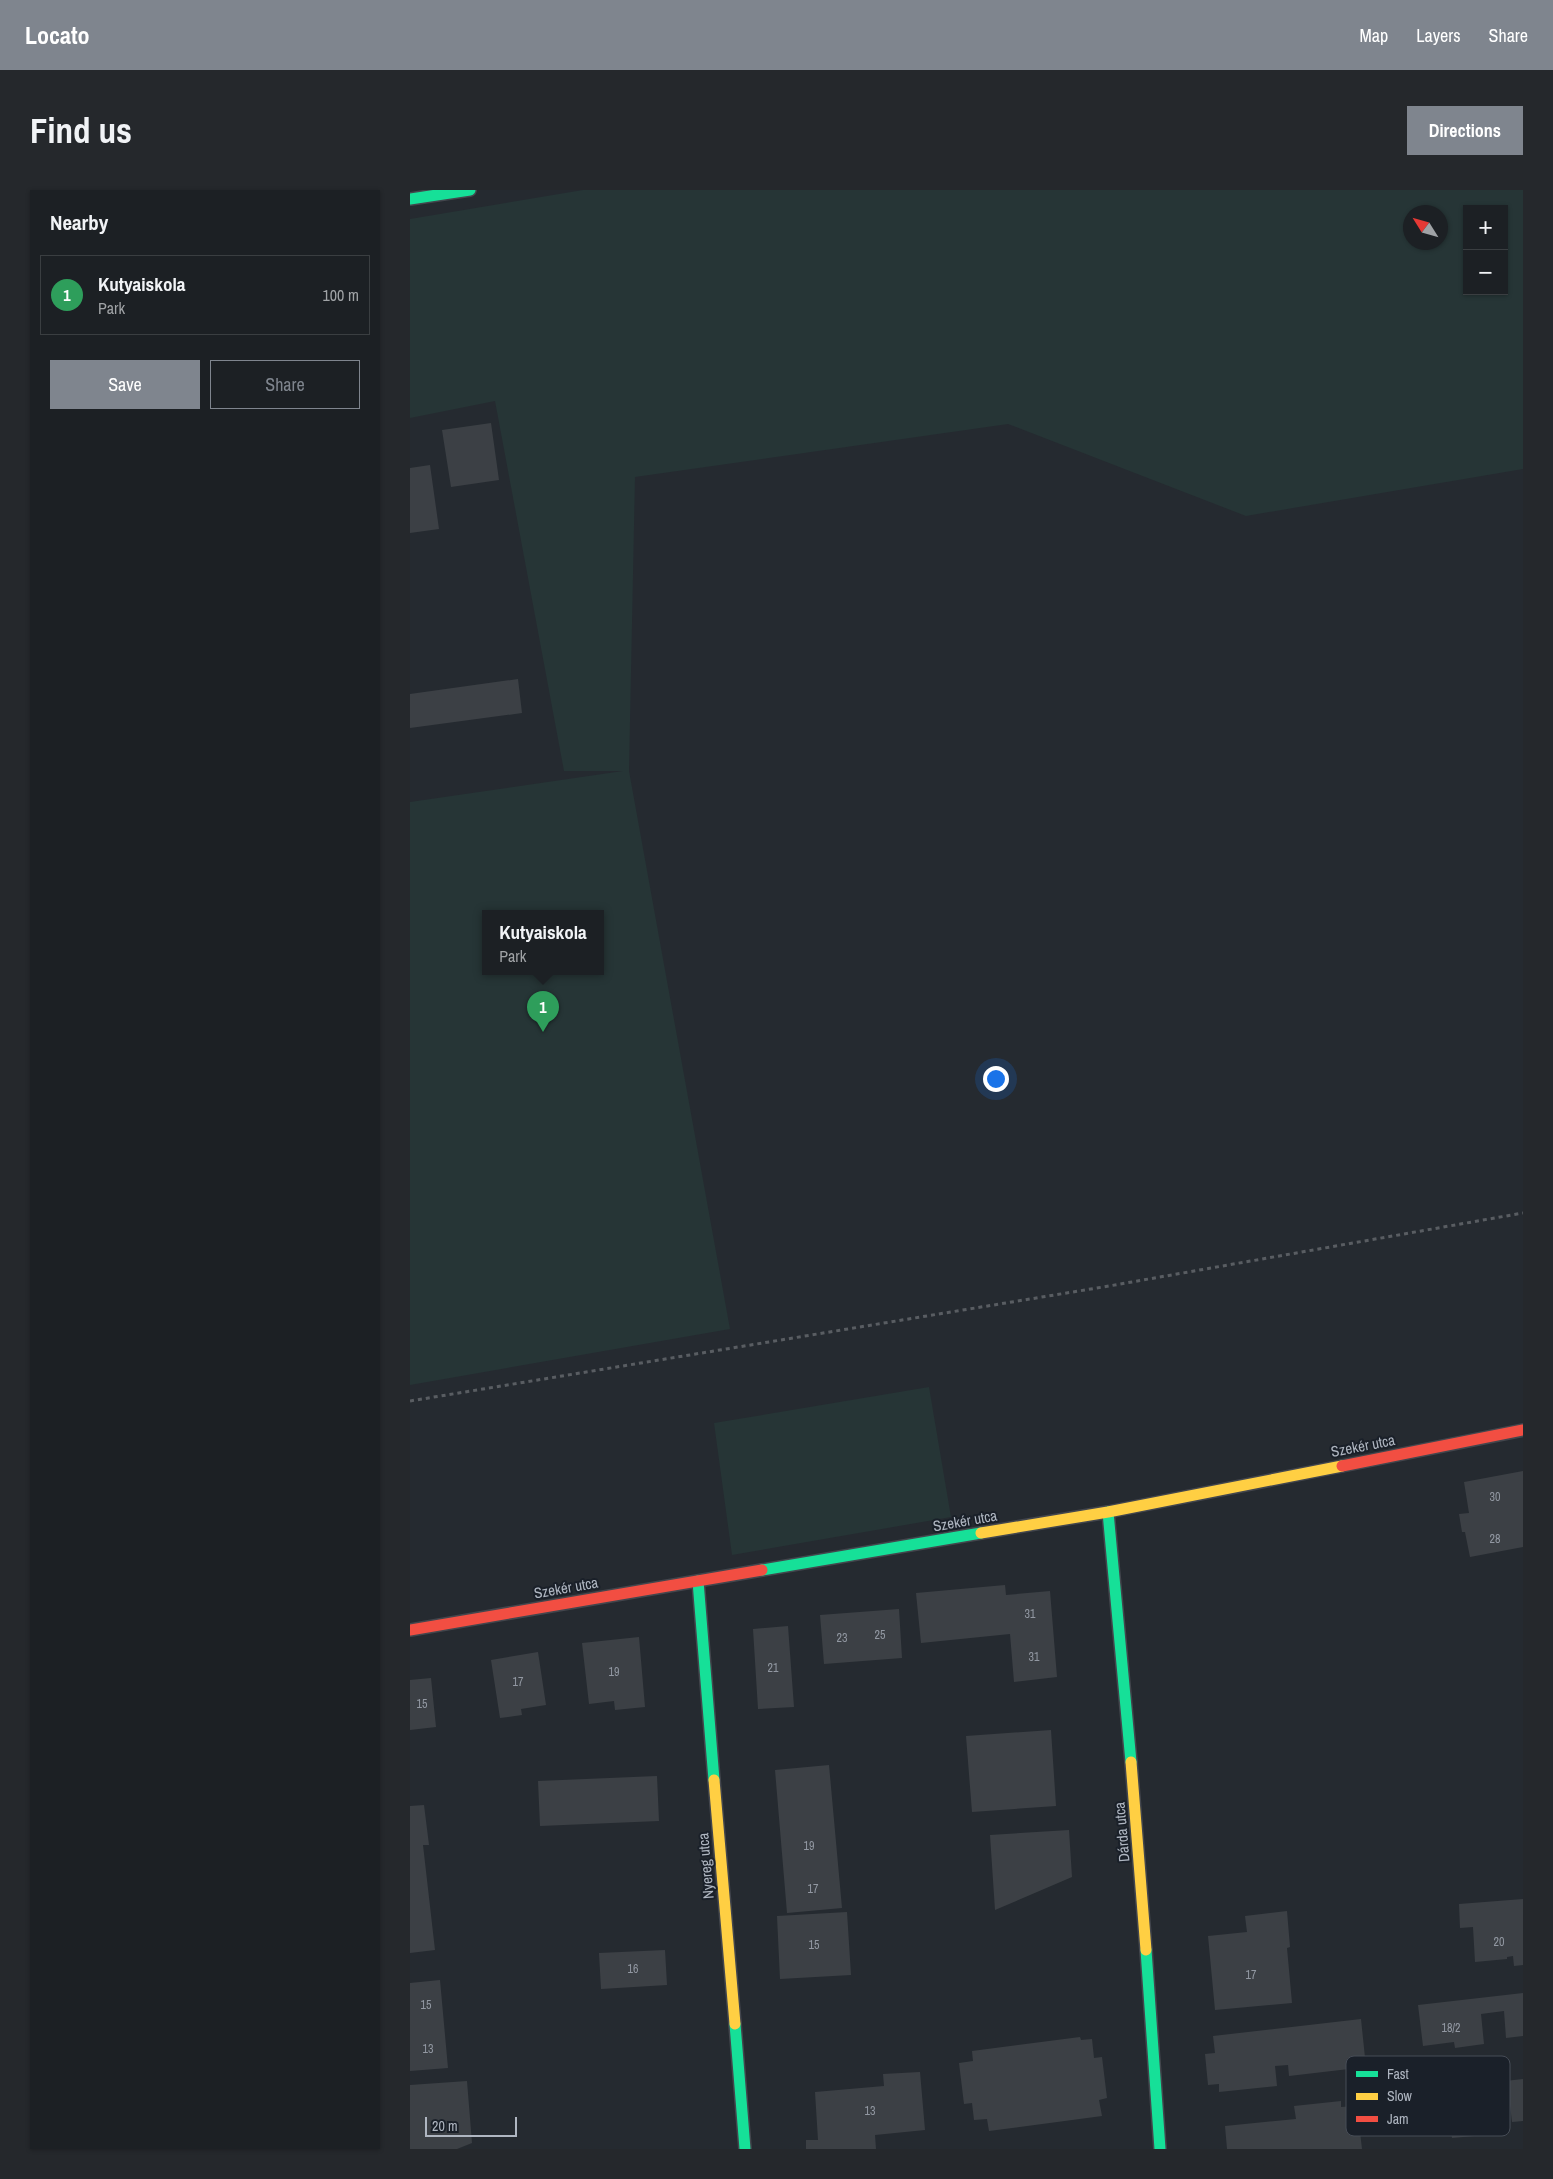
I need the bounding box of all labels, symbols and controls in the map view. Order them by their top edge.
text: Locato [25,19,90,51]
text: Map [1360,23,1388,48]
text: Layers [1416,23,1461,48]
text: Share [1489,23,1528,48]
button: Directions [1407,106,1523,155]
text: Find us [30,107,132,154]
north arrow [1403,205,1448,250]
map controls [1463,205,1508,295]
button: + [1463,205,1508,250]
text: Nearby [50,208,108,237]
button: − [1463,250,1508,295]
text: Kutyaiskola [98,271,185,297]
text: 1 [63,284,71,306]
text: 100 m [323,284,359,306]
text: Park [98,297,125,319]
button: Save [50,360,200,409]
button: Share [210,360,360,409]
popup [482,910,604,975]
text: Kutyaiskola [499,919,587,945]
text: Park [499,945,526,967]
pin: 1 [527,991,559,1032]
your location [983,1066,1009,1092]
street label: Szekér utca [1329,1429,1397,1462]
house number: 30 [1490,1489,1500,1505]
street label: Szekér utca [931,1505,999,1536]
house number: 28 [1490,1531,1500,1547]
street label: Szekér utca [532,1572,600,1603]
house number: 31 [1025,1606,1036,1622]
house number: 25 [875,1627,886,1643]
house number: 23 [837,1630,847,1646]
house number: 31 [1029,1649,1040,1665]
house number: 21 [768,1660,779,1676]
house number: 19 [609,1664,619,1680]
house number: 17 [513,1674,524,1690]
house number: 15 [417,1696,428,1712]
street label: Dárda utca [1108,1801,1135,1863]
street label: Nyereg utca [692,1832,719,1900]
house number: 19 [804,1838,814,1854]
house number: 17 [808,1881,819,1897]
house number: 20 [1494,1934,1504,1950]
house number: 15 [809,1937,820,1953]
house number: 16 [628,1961,638,1977]
house number: 17 [1246,1967,1257,1983]
house number: 15 [421,1997,432,2013]
house number: 18/2 [1441,2020,1461,2036]
house number: 13 [423,2041,433,2057]
legend [1346,2056,1510,2136]
text: Fast [1387,2065,1409,2083]
text: Slow [1387,2087,1413,2105]
house number: 13 [865,2103,875,2119]
text: Jam [1387,2110,1409,2128]
scale bar [425,2114,518,2137]
text: 20 m [432,2117,458,2135]

